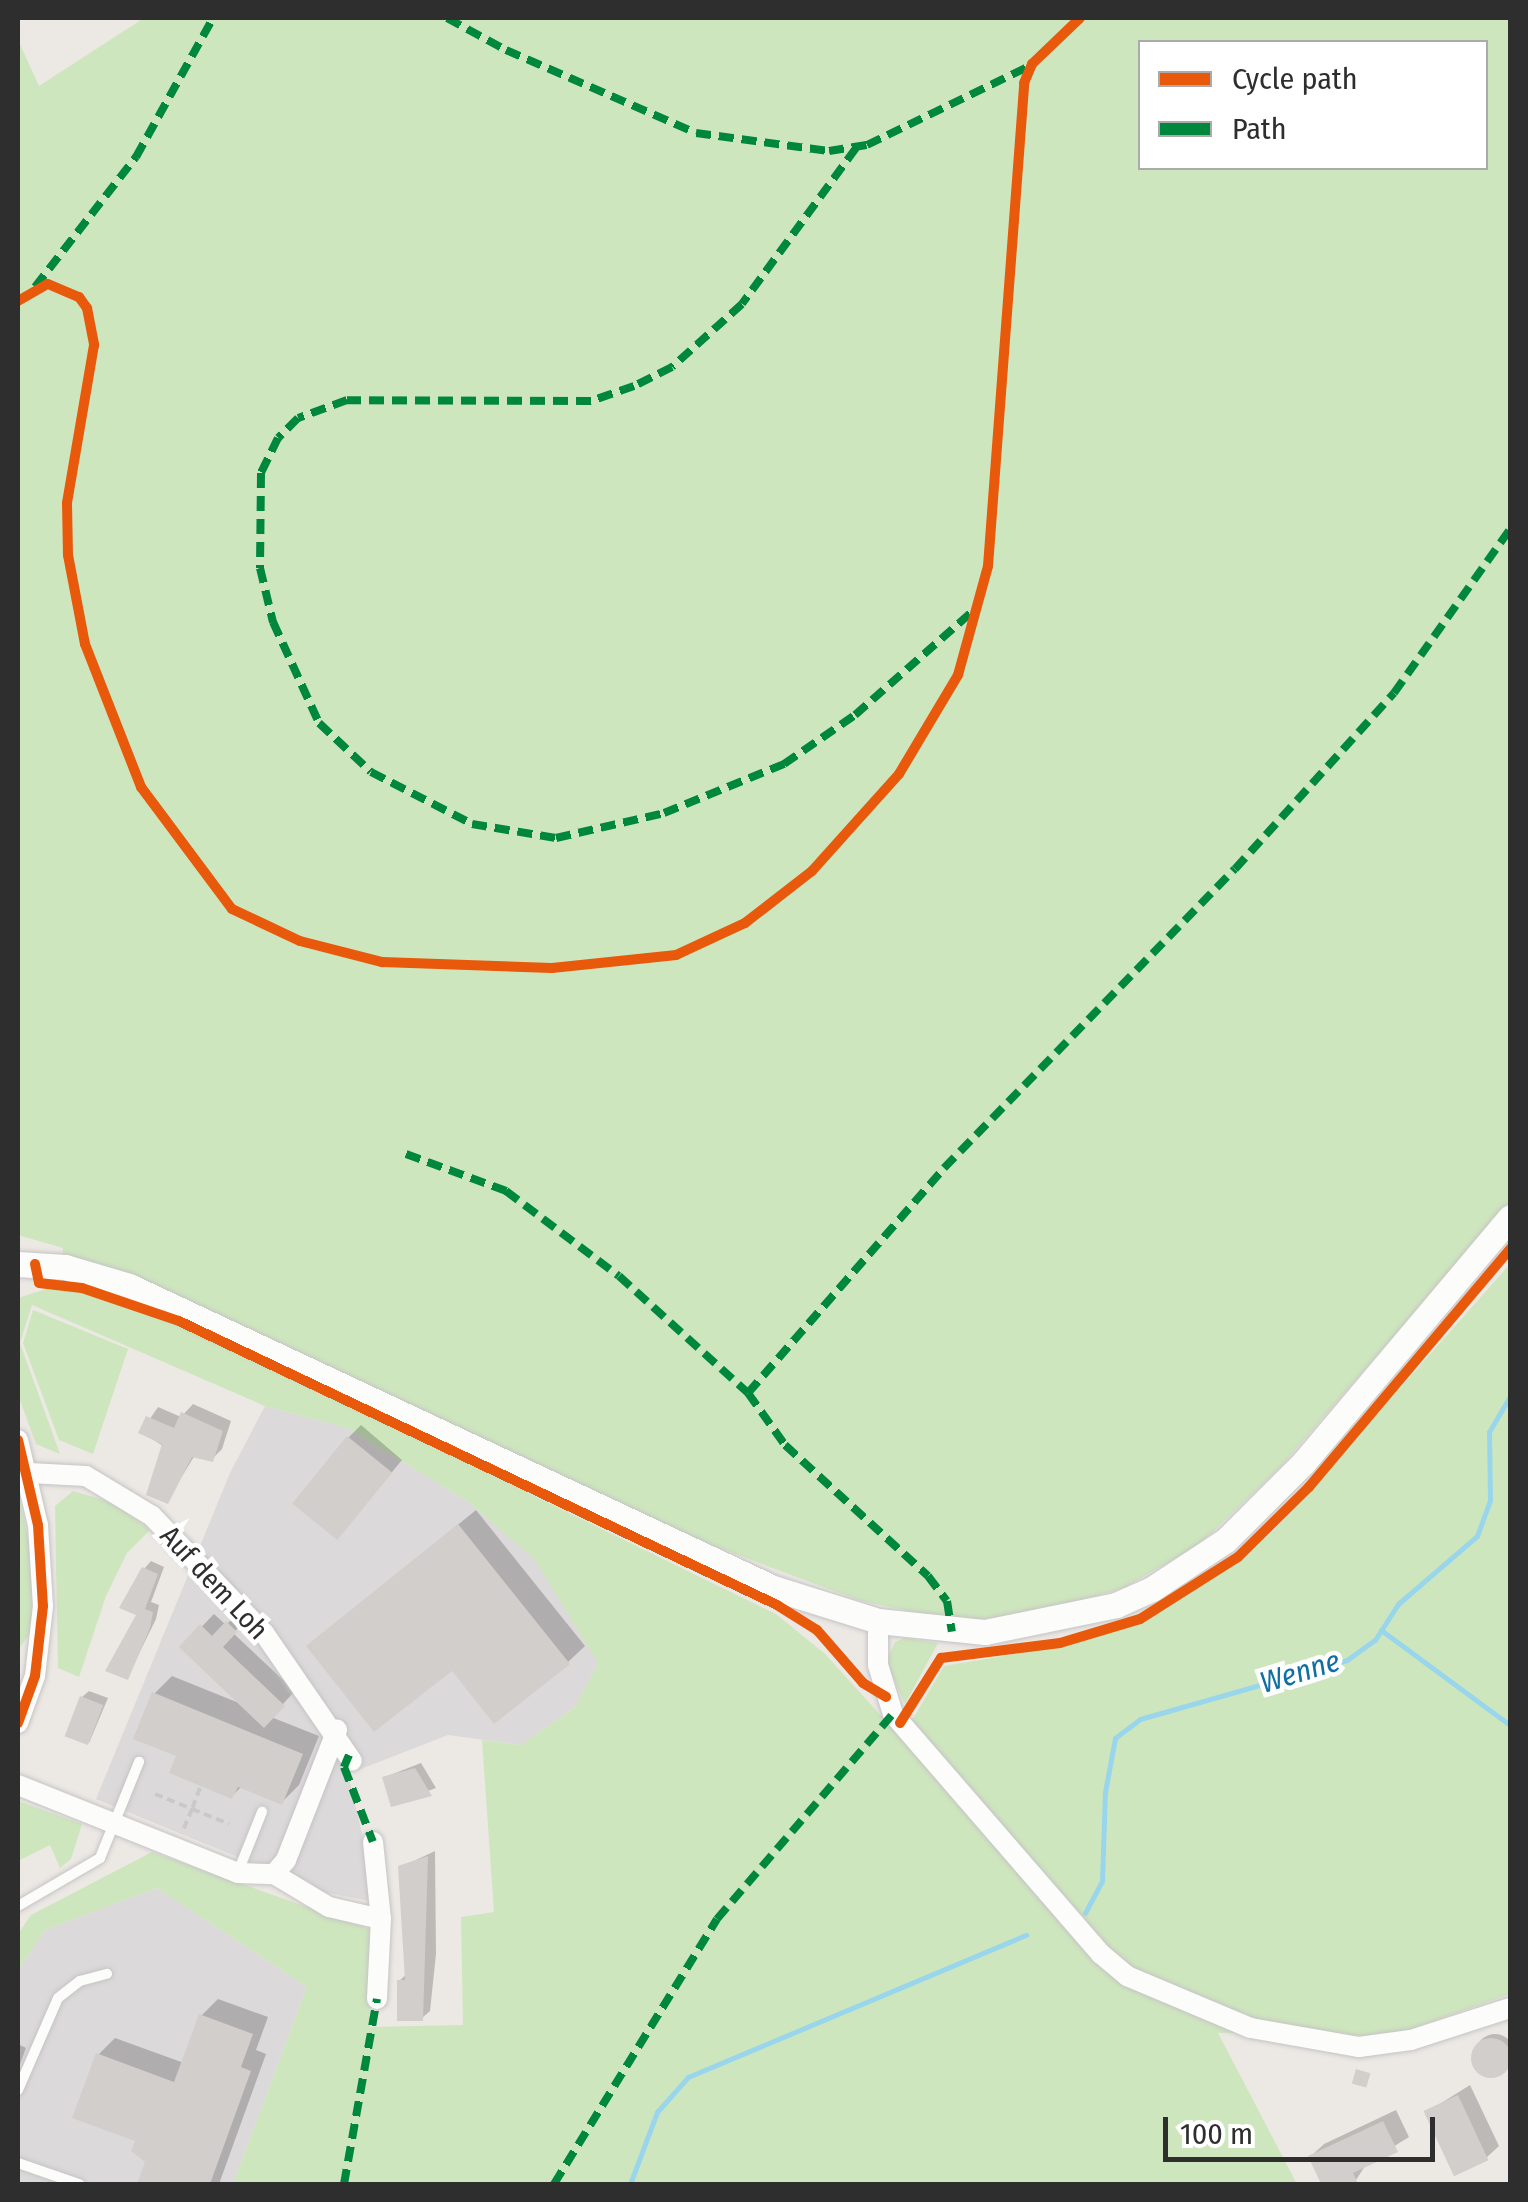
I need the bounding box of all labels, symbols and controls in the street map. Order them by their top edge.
legend [1138,40,1488,170]
text: Cycle path [1232,61,1358,97]
text: Path [1232,111,1286,147]
street label: Auf dem Loh [153,1519,275,1647]
water label: Wenne [1256,1643,1344,1701]
scale bar [1168,2097,1440,2159]
text: 100 m [1180,2116,1253,2152]

